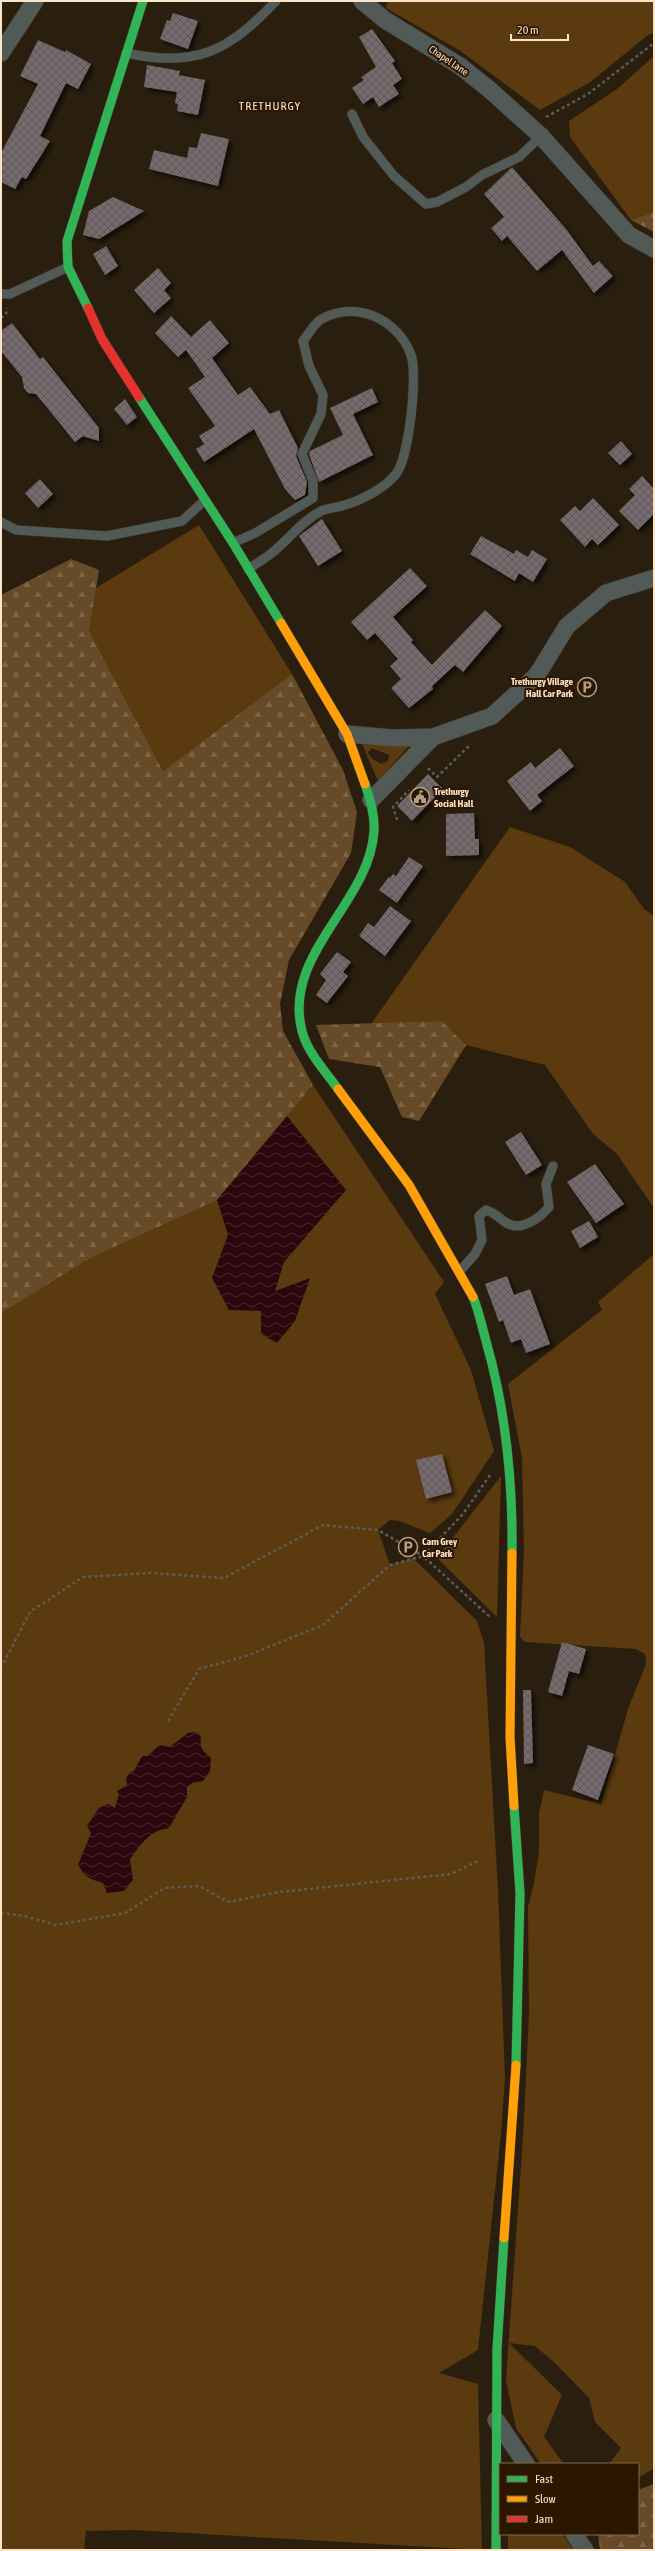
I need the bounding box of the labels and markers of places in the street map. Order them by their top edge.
place label: Trethurgy Village Hall Car Park [511,676,574,699]
parking icon: Trethurgy Village Hall Car Park [576,676,598,698]
public building icon: Trethurgy Social Hall [409,786,431,808]
place label: Trethurgy Social Hall [434,786,474,809]
parking icon: Carn Grey Car Park [397,1536,419,1558]
place label: Carn Grey Car Park [422,1536,458,1559]

